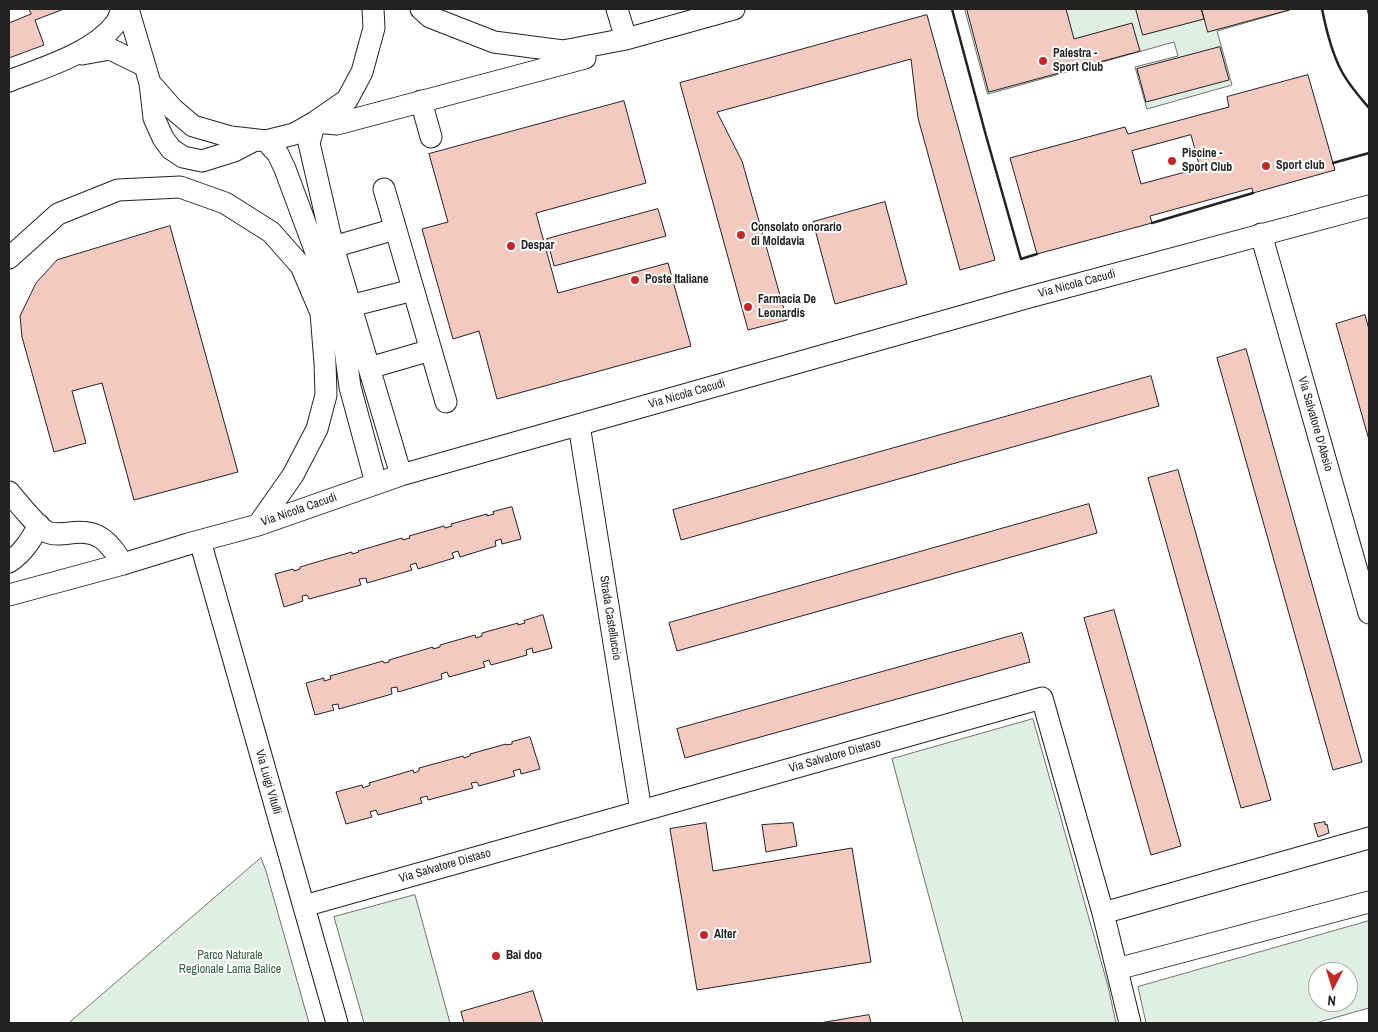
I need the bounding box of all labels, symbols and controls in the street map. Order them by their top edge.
place label: Palestra - Sport Club [1053,47,1103,75]
marker: Palestra - Sport Club [1037,55,1049,67]
place label: Piscine - Sport Club [1182,147,1232,175]
marker: Piscine - Sport Club [1166,155,1178,167]
place label: Sport club [1276,159,1325,173]
marker: Sport club [1260,160,1272,172]
place label: Consolato onorario di Moldavia [751,221,842,249]
marker: Consolato onorario di Moldavia [735,229,747,241]
place label: Despar [521,239,554,253]
marker: Despar [505,240,517,252]
street label: Via Nicola Cacudi [1037,267,1117,301]
place label: Poste Italiane [645,273,708,287]
marker: Poste Italiane [629,274,641,286]
place label: Farmacia De Leonardis [758,293,816,321]
marker: Farmacia De Leonardis [742,301,754,313]
street label: Via Salvatore D'Alesio [1295,375,1335,473]
street label: Via Nicola Cacudi [647,376,727,412]
street label: Via Nicola Cacudi [259,490,339,530]
street label: Strada Castelluccio [596,575,624,661]
street label: Via Salvatore Distaso [787,736,883,776]
street label: Via Luigi Vitulli [252,748,284,816]
street label: Via Salvatore Distaso [397,846,493,886]
place label: Alter [714,928,736,942]
marker: Alter [698,929,710,941]
park label: Parco Naturale Regionale Lama Balice [179,949,281,977]
place label: Bai doo [506,949,542,963]
marker: Bai doo [490,950,502,962]
north arrow [1308,962,1358,1012]
text: N [1327,992,1337,1010]

